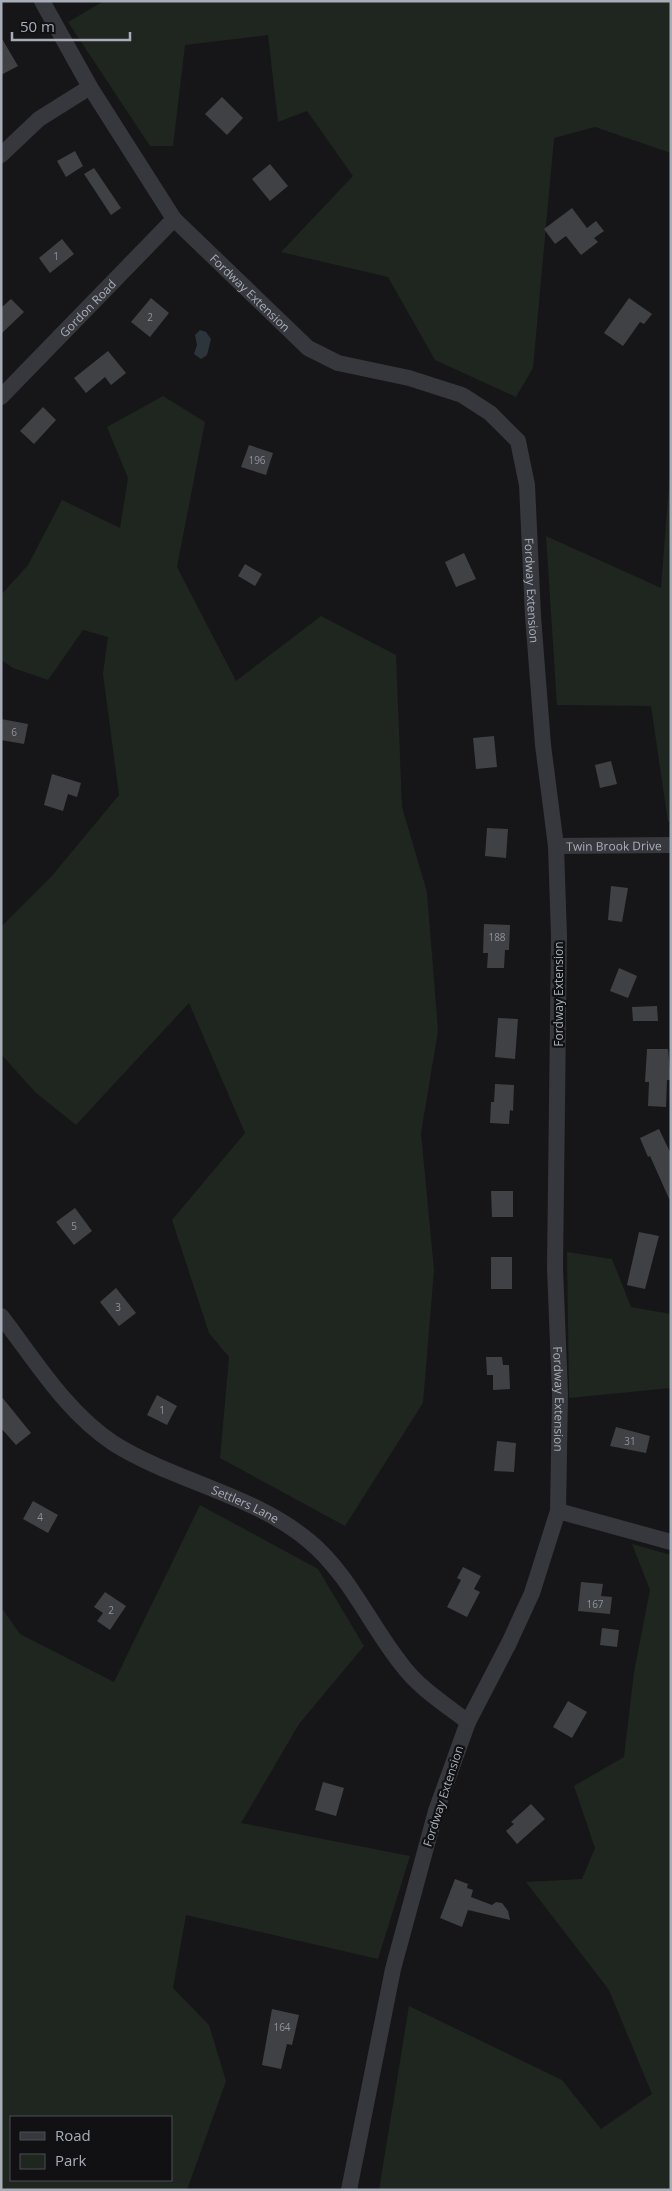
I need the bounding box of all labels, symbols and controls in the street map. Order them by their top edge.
scale bar [12,10,130,42]
text: 50 m [20,16,55,36]
house number: 1 [53,249,59,263]
street label: Fordway Extension [207,250,294,335]
street label: Gordon Road [55,275,119,341]
house number: 2 [147,310,153,324]
house number: 196 [248,453,266,467]
street label: Fordway Extension [521,537,544,644]
house number: 6 [11,725,17,739]
street label: Twin Brook Drive [566,837,662,854]
house number: 188 [488,930,506,944]
street label: Fordway Extension [550,941,567,1047]
house number: 5 [71,1219,77,1233]
house number: 3 [115,1300,121,1314]
street label: Fordway Extension [550,1346,569,1452]
house number: 1 [159,1403,165,1417]
house number: 31 [624,1434,636,1448]
street label: Settlers Lane [209,1481,282,1527]
house number: 4 [37,1510,43,1524]
house number: 167 [586,1597,604,1611]
house number: 2 [108,1603,114,1617]
street label: Fordway Extension [419,1743,467,1849]
house number: 164 [273,2020,291,2034]
legend [10,2116,172,2181]
text: Road [55,2125,91,2145]
text: Park [55,2150,86,2170]

